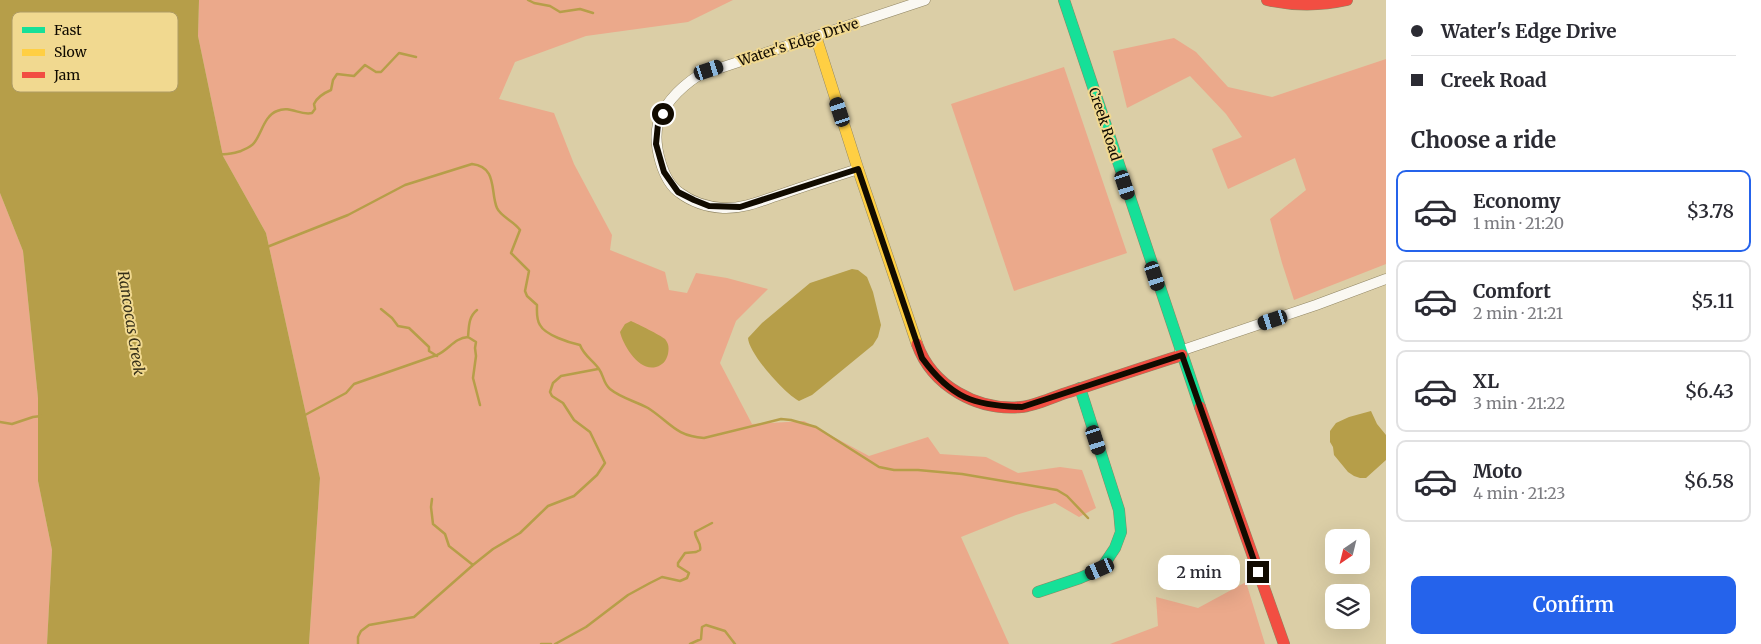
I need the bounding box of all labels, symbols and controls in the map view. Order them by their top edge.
legend [12,12,178,92]
street label: Water's Edge Drive [734,14,861,70]
text: Water's Edge Drive [1441,19,1617,43]
text: Fast [54,21,82,39]
text: Slow [54,43,87,61]
car [692,58,725,82]
text: Jam [53,66,80,84]
text: Creek Road [1441,68,1547,92]
street label: Creek Road [1085,85,1125,163]
car [828,95,851,129]
route start [652,103,674,125]
text: Choose a ride [1411,126,1556,154]
car [1113,168,1136,202]
icon: car [1413,189,1458,234]
text: Economy [1473,189,1561,213]
text: $3.78 [1687,199,1734,223]
text: 1 min · 21:20 [1473,213,1564,233]
car [1143,259,1166,293]
water label: Rancocas Creek [114,269,149,377]
icon: car [1413,279,1458,324]
text: Comfort [1473,279,1551,303]
text: $5.11 [1691,289,1734,313]
text: 2 min · 21:21 [1473,303,1563,323]
car [1256,308,1289,332]
icon: car [1413,369,1458,414]
text: XL [1473,369,1499,393]
text: $6.43 [1685,379,1734,403]
text: 3 min · 21:22 [1473,393,1565,413]
car [1084,423,1107,457]
icon: car [1413,459,1458,504]
text: Moto [1473,459,1522,483]
text: $6.58 [1684,469,1734,493]
text: 4 min · 21:23 [1473,483,1565,503]
north arrow [1325,529,1370,574]
map controls [1325,529,1370,629]
callout: 2 min [1158,554,1240,590]
car [1083,556,1116,582]
route end [1247,561,1269,583]
text: 2 min [1176,562,1222,582]
button: Confirm [1411,576,1736,634]
button: layers [1325,584,1370,629]

